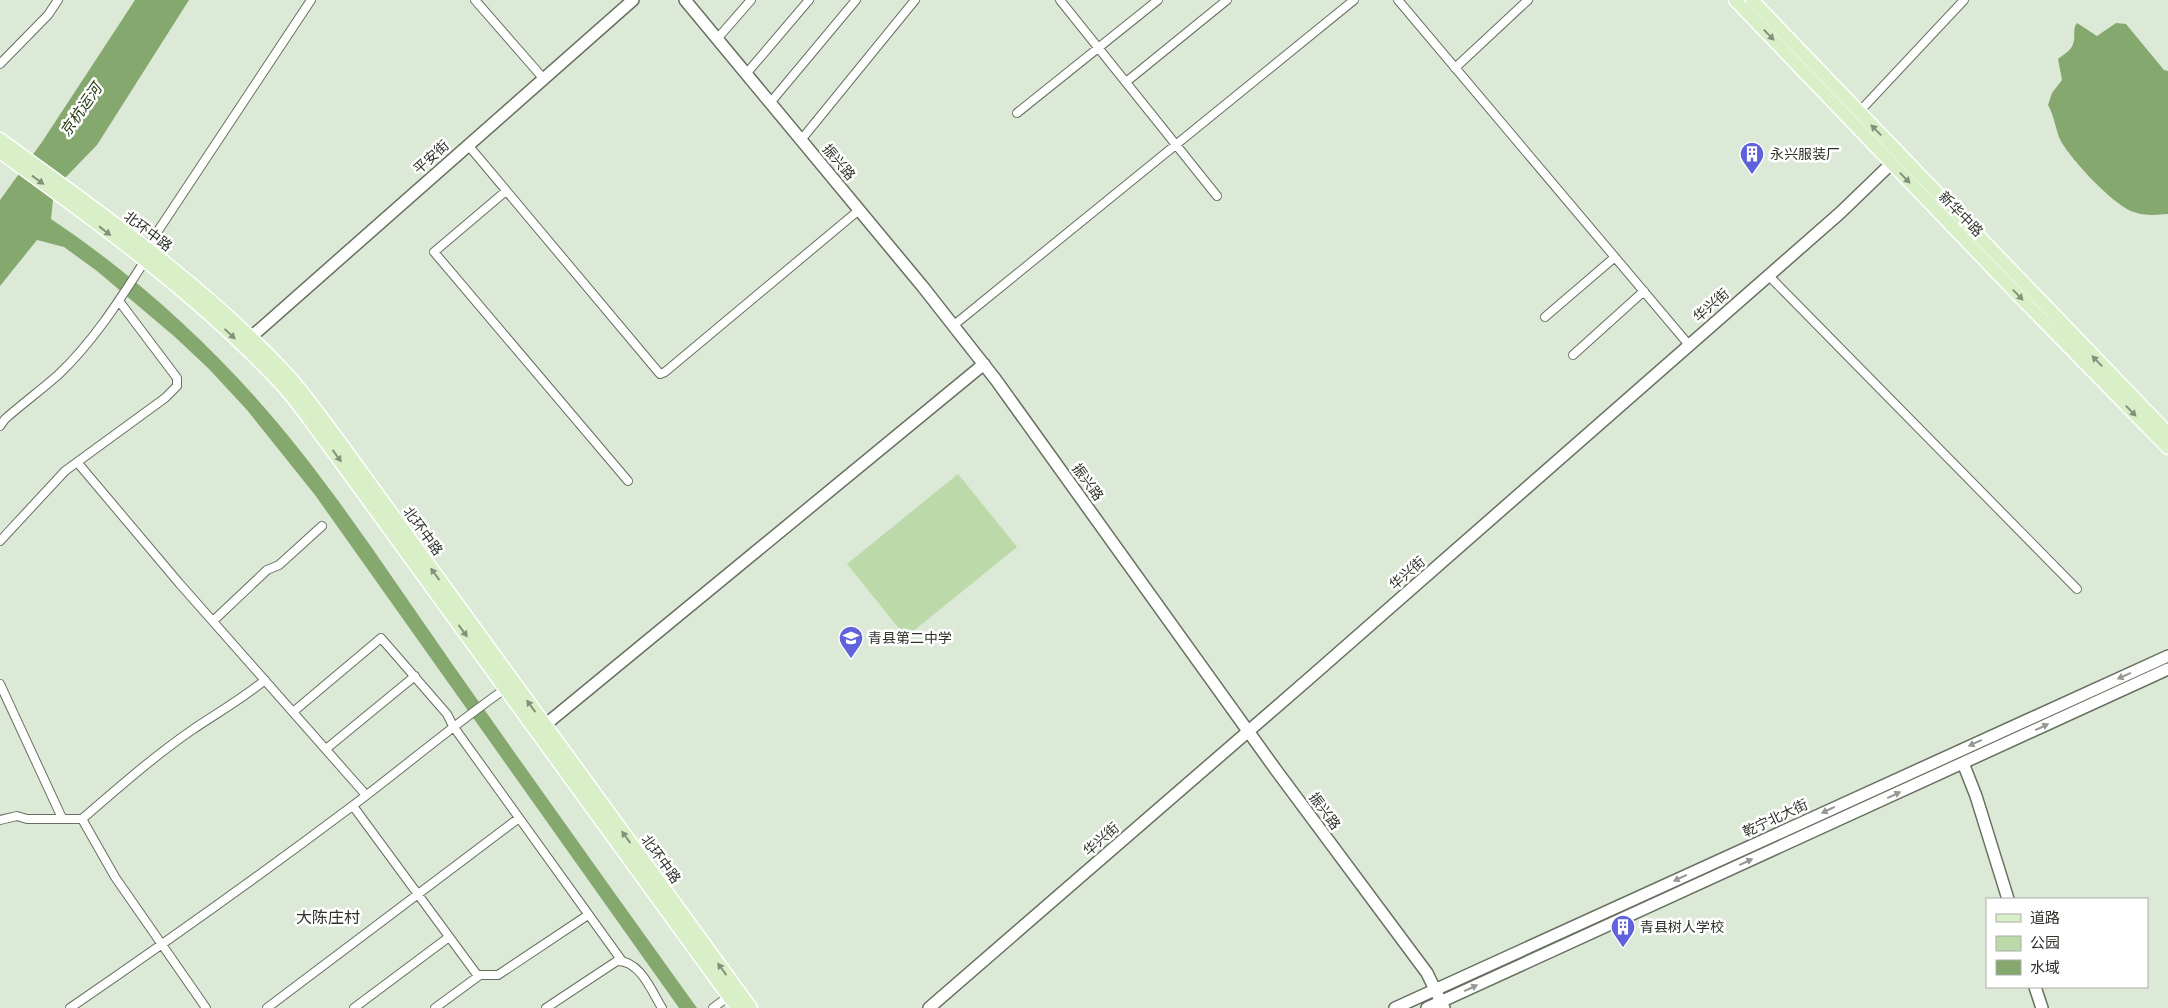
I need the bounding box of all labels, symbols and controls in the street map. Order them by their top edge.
one-way arrow [1763,29,1775,41]
water label: 京杭运河 [56,78,107,140]
one-way arrow [1870,124,1882,136]
street label: 平安街 [410,137,453,178]
street label: 振兴路 [819,141,859,184]
building icon: 永兴服装厂 [1739,141,1765,175]
place label: 永兴服装厂 [1770,146,1840,163]
one-way arrow [1899,172,1911,184]
one-way arrow [31,175,45,185]
street label: 新华中路 [1935,188,1986,240]
street label: 北环中路 [120,208,175,255]
one-way arrow [98,225,111,236]
street label: 华兴街 [1690,285,1733,326]
one-way arrow [2012,289,2024,301]
one-way arrow [224,328,236,340]
one-way arrow [2091,355,2103,367]
one-way arrow [2125,405,2137,417]
one-way arrow [331,450,341,463]
street label: 振兴路 [1068,460,1107,504]
street label: 北环中路 [399,504,446,559]
street label: 华兴街 [1386,553,1429,594]
one-way arrow [430,568,441,581]
one-way arrow [457,624,468,637]
school or university icon: 青县第二中学 [838,625,864,659]
place label: 青县第二中学 [868,630,952,647]
one-way arrow [2116,671,2131,680]
one-way arrow [526,699,536,713]
one-way arrow [2035,723,2049,731]
one-way arrow [1968,739,1982,747]
street label: 振兴路 [1305,789,1344,833]
one-way arrow [1887,790,1901,798]
street label: 乾宁北大街 [1740,796,1811,841]
one-way arrow [1821,807,1835,815]
street label: 华兴街 [1080,819,1123,860]
one-way arrow [621,831,632,844]
street label: 北环中路 [637,832,684,887]
one-way arrow [1739,858,1753,866]
one-way arrow [1673,874,1687,882]
legend [1986,898,2148,988]
district label: 大陈庄村 [296,908,360,927]
text: 道路 [2030,909,2060,927]
building icon: 青县树人学校 [1610,914,1636,948]
place label: 青县树人学校 [1640,919,1724,936]
text: 公园 [2030,934,2060,952]
text: 水域 [2030,959,2060,977]
one-way arrow [717,962,727,976]
one-way arrow [1464,983,1478,991]

